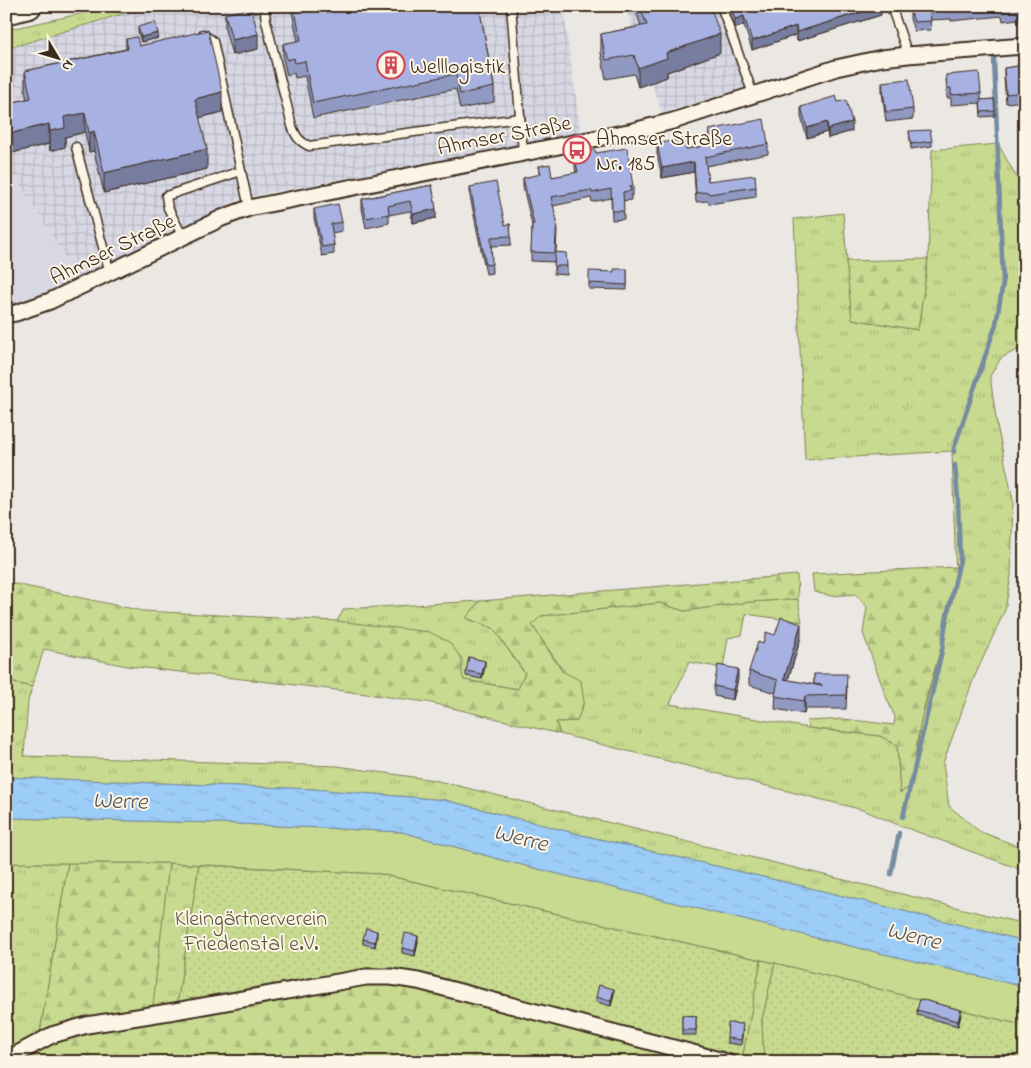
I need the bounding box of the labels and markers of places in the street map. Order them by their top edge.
building icon: Welllogistik [376,50,406,80]
place label: Welllogistik [410,52,506,85]
place label: Ahmser Straße Nr. 185 [596,124,732,181]
bus stop icon: Ahmser Straße Nr. 185 [562,135,592,165]

